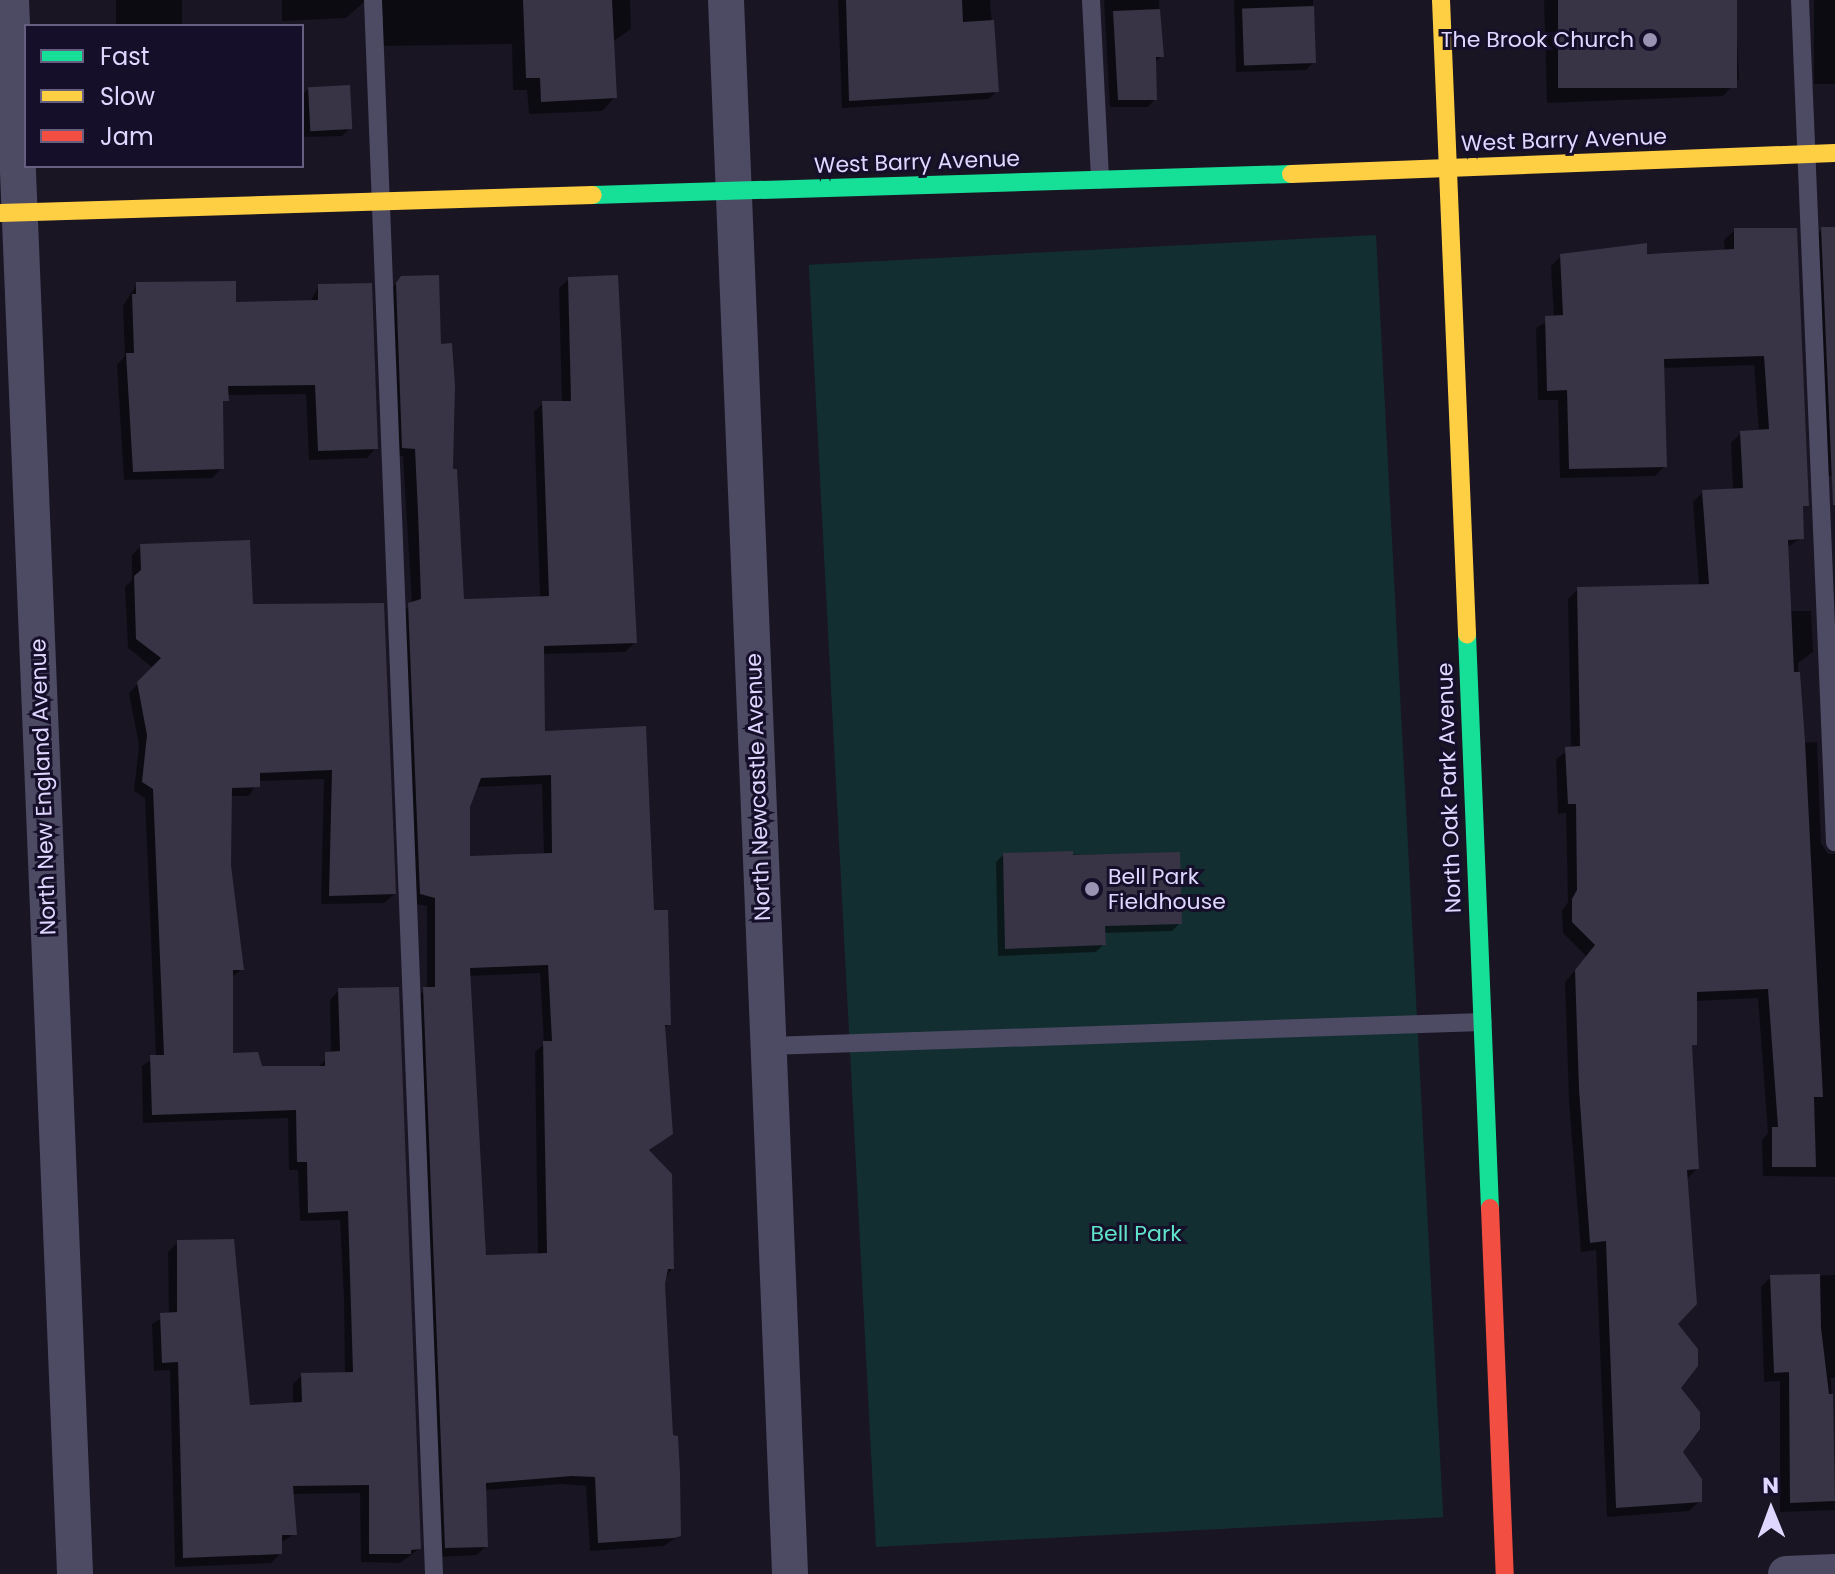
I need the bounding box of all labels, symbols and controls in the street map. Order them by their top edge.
legend [24,24,304,168]
place label: The Brook Church [1441,27,1634,53]
marker: The Brook Church [1641,31,1659,49]
text: Fast [100,40,150,73]
text: Slow [100,80,155,113]
text: Jam [100,120,154,153]
street label: West Barry Avenue [1461,123,1667,157]
street label: West Barry Avenue [814,145,1020,179]
street label: North New England Avenue [25,638,61,936]
street label: North Newcastle Avenue [740,653,776,921]
street label: North Oak Park Avenue [1431,662,1467,914]
place label: Bell Park Fieldhouse [1108,863,1226,914]
marker: Bell Park Fieldhouse [1083,880,1101,898]
park label: Bell Park [1091,1221,1181,1247]
north arrow [1731,1470,1811,1550]
text: N [1762,1470,1779,1501]

